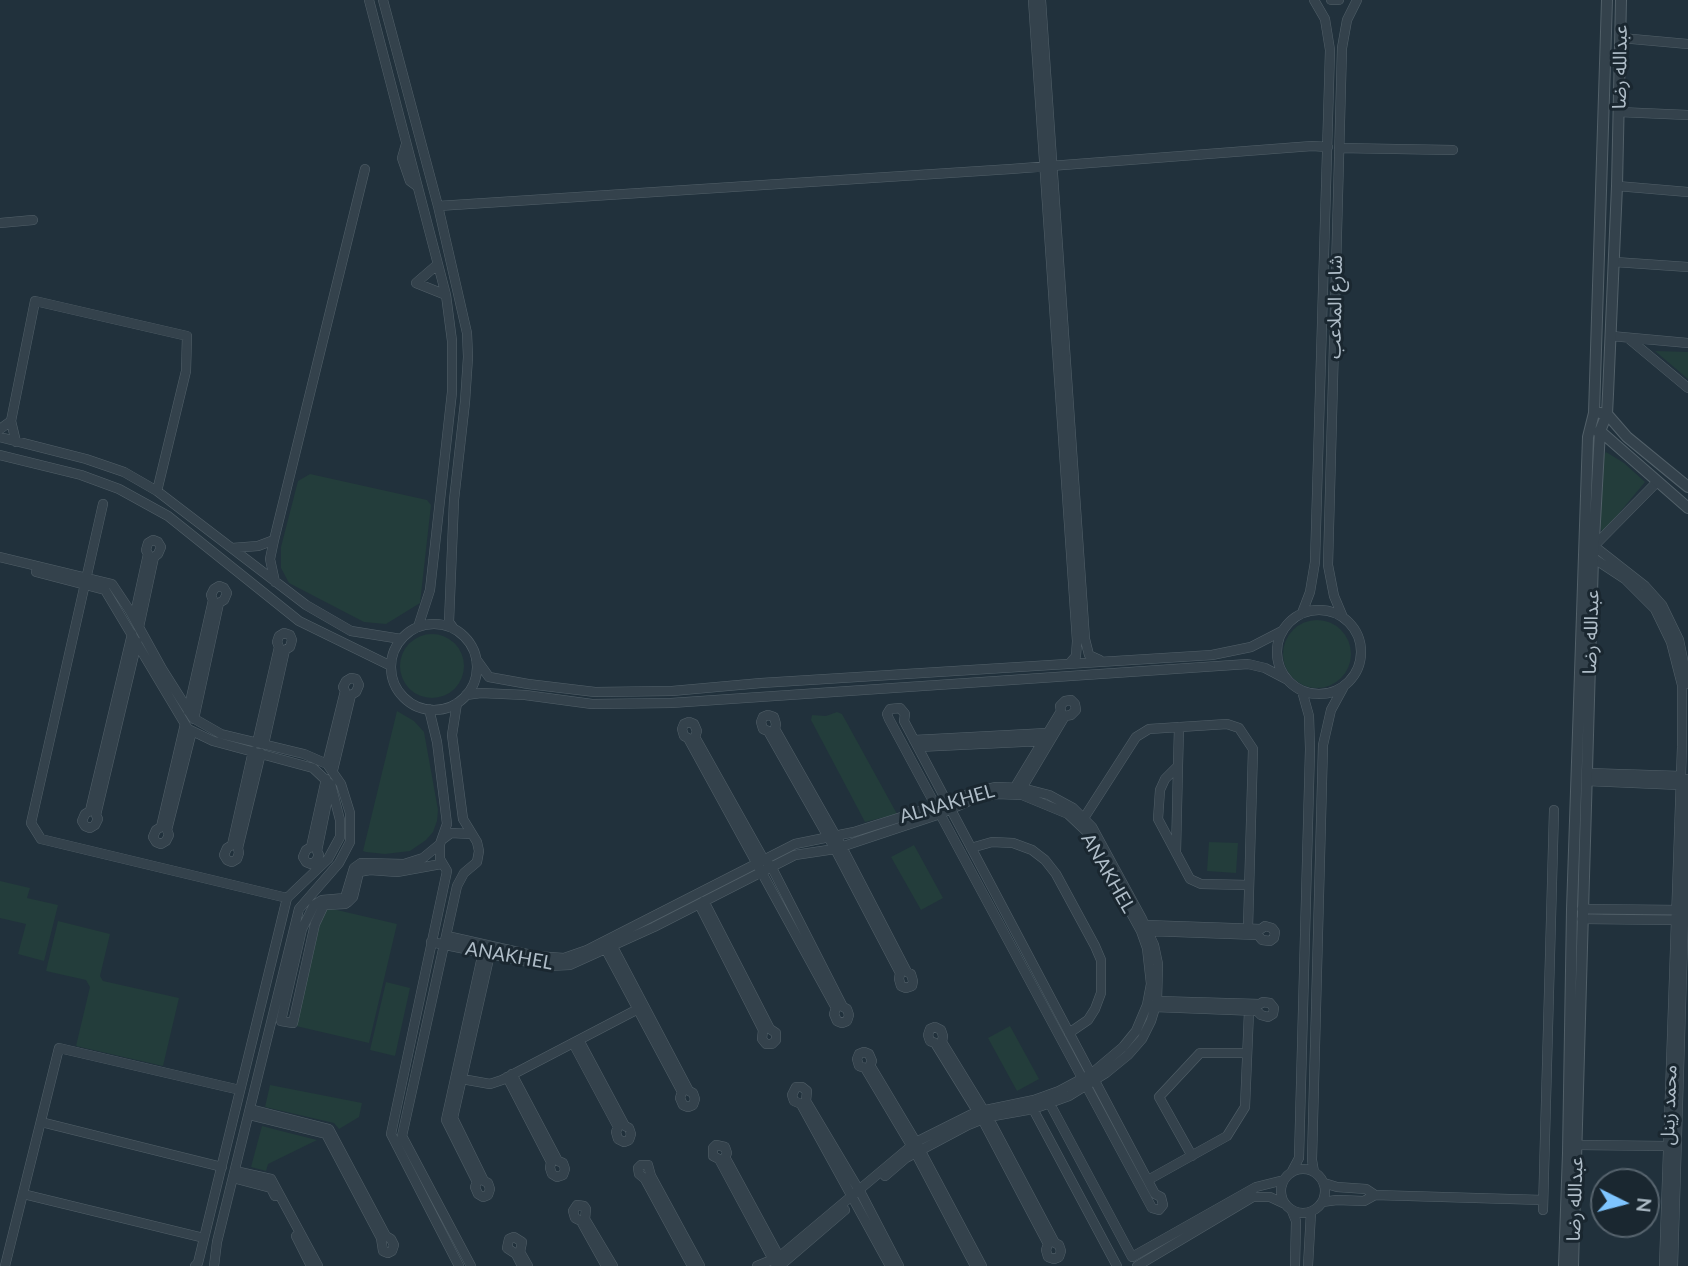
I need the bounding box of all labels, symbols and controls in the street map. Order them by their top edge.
street label: عبدالله رضا [1608,25,1632,109]
street label: شارع الملاعب [1323,255,1347,359]
street label: عبدالله رضا [1578,589,1604,675]
street label: ALNAKHEL [897,780,997,828]
street label: ANAKHEL [1076,829,1140,917]
street label: ANAKHEL [464,937,554,975]
street label: محمد زينل [1656,1064,1682,1146]
street label: عبدالله رضا [1562,1156,1588,1242]
north arrow [1590,1168,1660,1238]
text: N [1632,1197,1657,1214]

